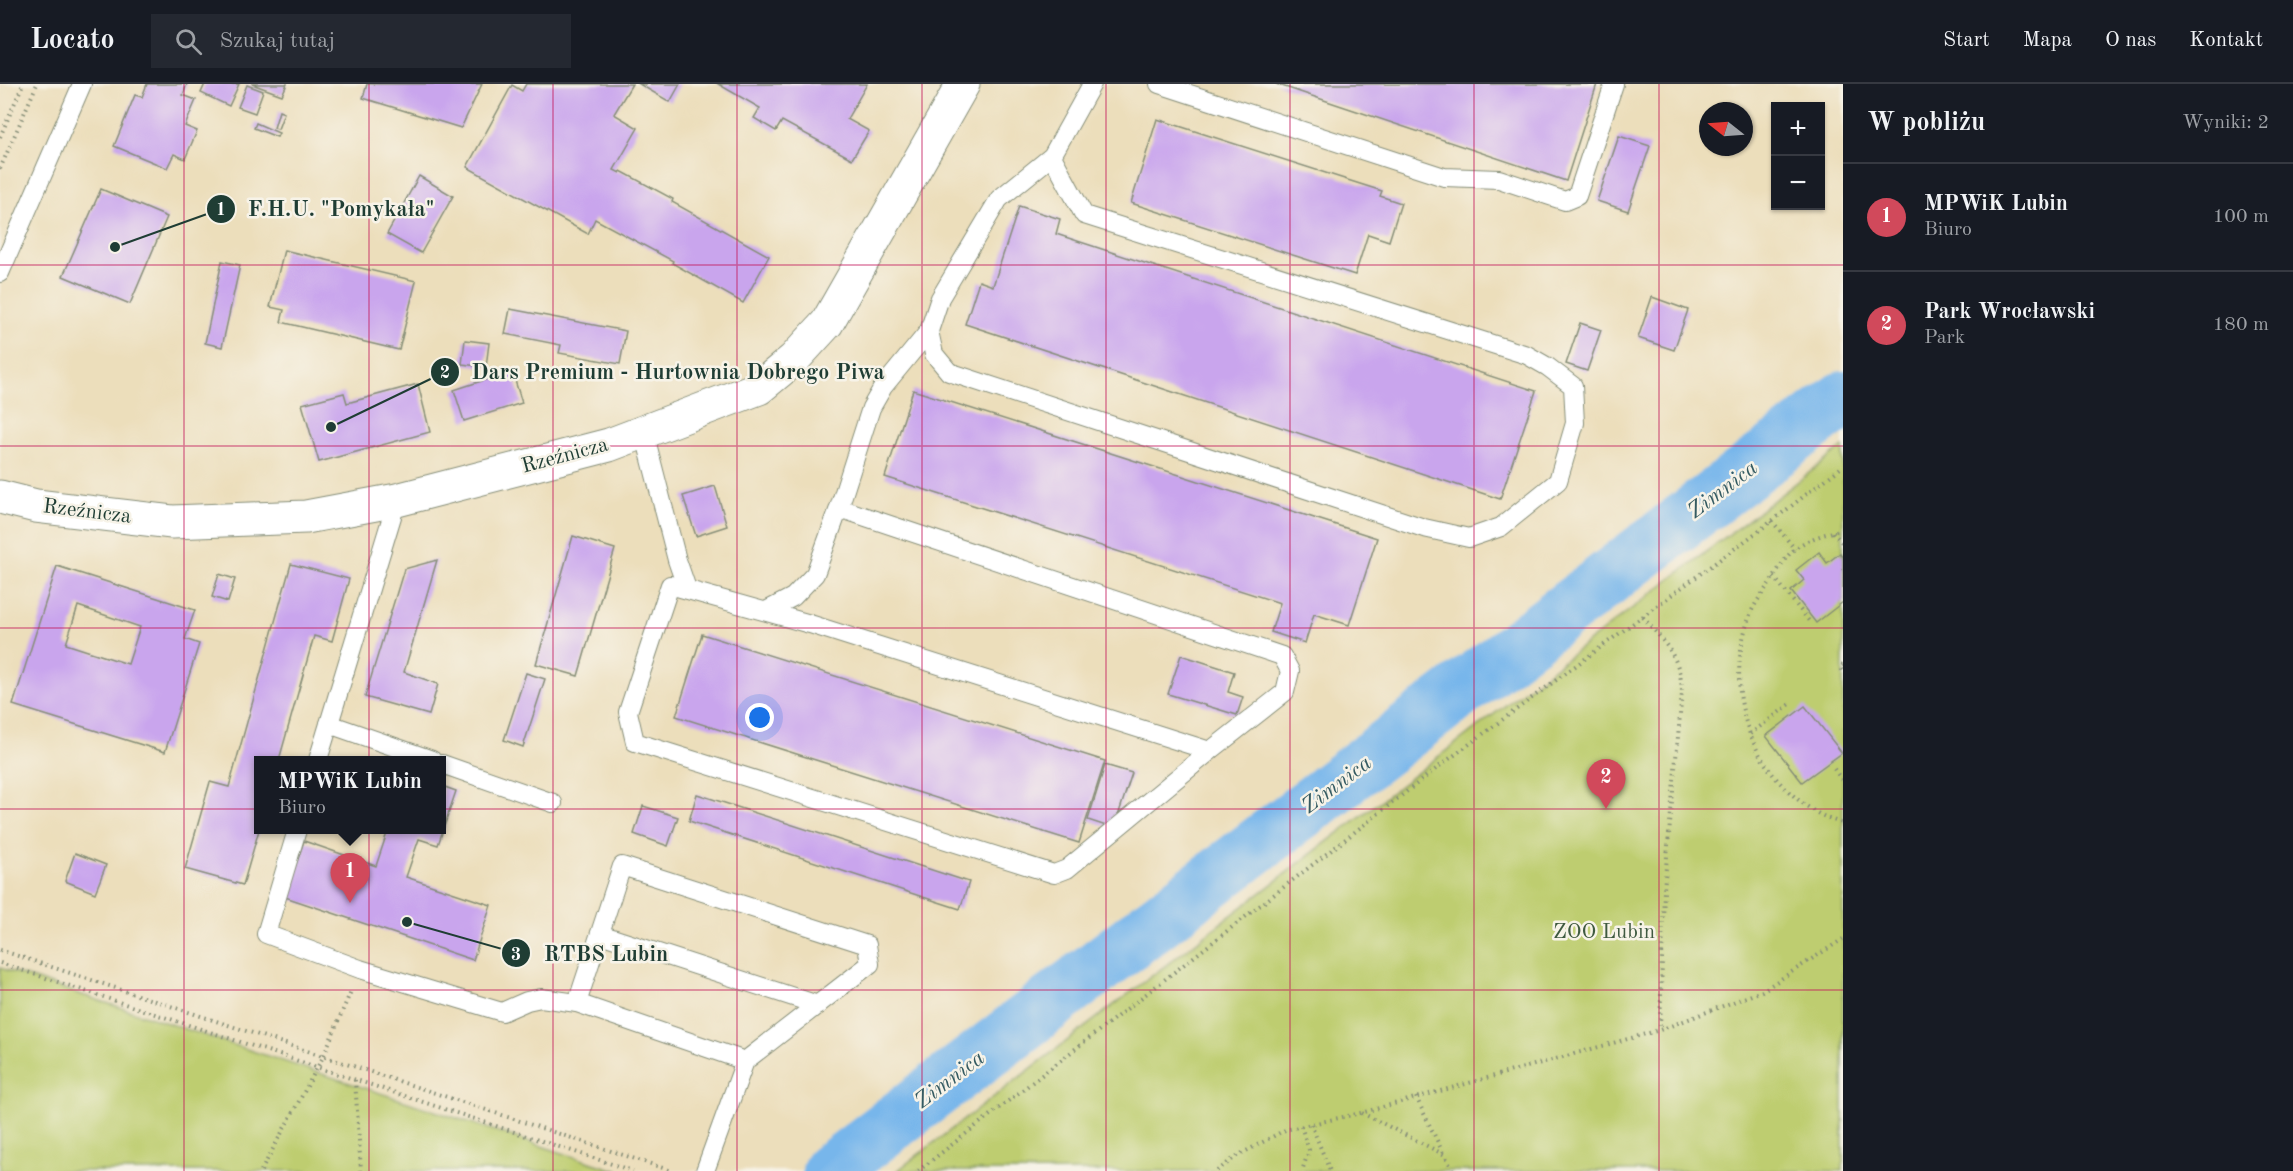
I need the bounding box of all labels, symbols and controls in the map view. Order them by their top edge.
search box [151,14,571,68]
icon: search [172,25,205,58]
text: Locato [30,27,115,55]
text: Szukaj tutaj [220,30,335,52]
text: Start [1943,30,1990,51]
text: Mapa [2023,30,2072,51]
text: O nas [2105,30,2156,51]
text: Kontakt [2189,30,2263,51]
north arrow [1699,102,1753,156]
map controls [1771,102,1825,210]
button: + [1771,102,1825,156]
text: W pobliżu [1867,110,1985,136]
text: Wyniki: 2 [2182,113,2269,133]
button: − [1771,156,1825,210]
callout: F.H.U. "Pomykała" [206,189,447,229]
text: MPWiK Lubin [1924,193,2068,215]
text: F.H.U. "Pomykała" [248,199,434,221]
text: 1 [216,201,226,219]
text: 1 [1881,207,1892,227]
text: 100 m [2213,207,2269,227]
text: Biuro [1924,220,1972,240]
text: Park Wrocławski [1924,301,2095,323]
text: 2 [1881,315,1892,335]
text: 180 m [2213,315,2269,335]
text: Park [1924,328,1965,348]
callout: Dars Premium - Hurtownia Dobrego Piwa [430,352,897,392]
text: Dars Premium - Hurtownia Dobrego Piwa [471,362,885,384]
text: 2 [440,364,450,382]
street label: Rzeźnicza [519,434,611,478]
water label: Zimnica [1684,457,1762,523]
street label: Rzeźnicza [42,496,132,528]
your location [745,703,774,732]
water label: Zimnica [1298,752,1376,818]
popup [254,756,446,834]
pin: 2 [1586,760,1626,809]
text: MPWiK Lubin [278,771,422,793]
text: Biuro [278,798,326,818]
pin: 1 [330,854,370,903]
park label: ZOO Lubin [1553,922,1655,943]
callout: RTBS Lubin [501,933,680,973]
text: RTBS Lubin [544,944,668,966]
text: 3 [511,946,521,964]
water label: Zimnica [911,1047,989,1113]

